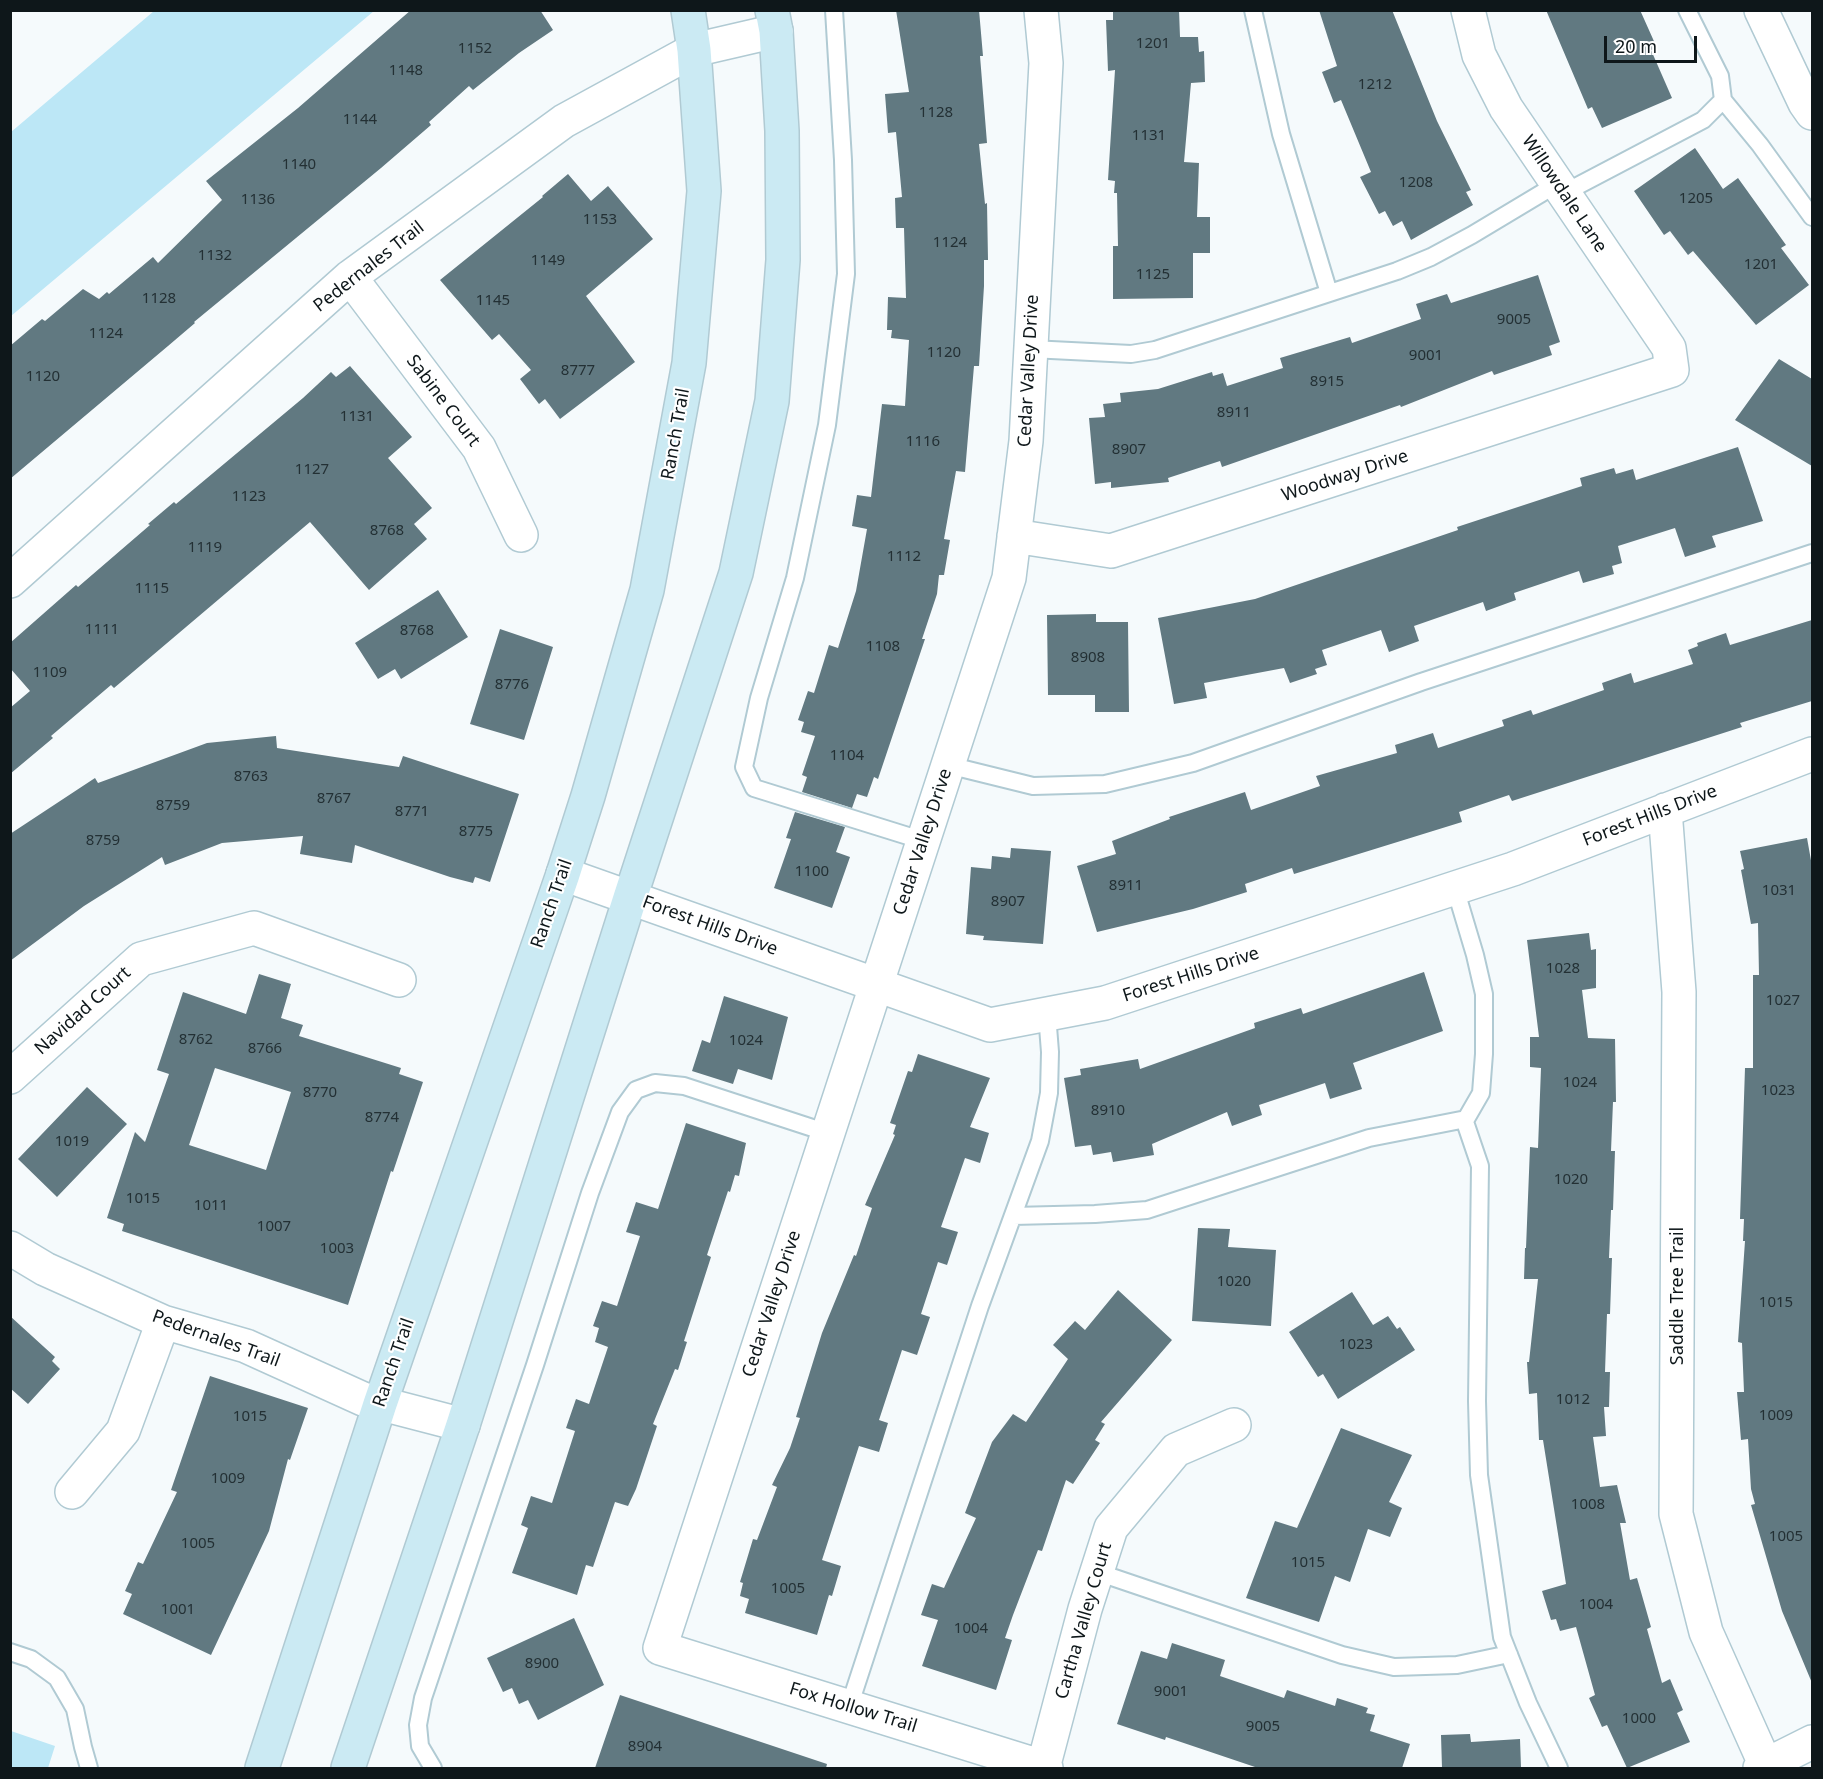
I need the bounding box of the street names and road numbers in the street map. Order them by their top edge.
street label: Willowdale Lane [1517,131,1611,257]
street label: Pedernales Trail [309,217,429,317]
street label: Cedar Valley Drive [1014,294,1044,448]
street label: Sabine Court [402,351,484,451]
street label: Ranch Trail [657,387,695,481]
street label: Woodway Drive [1279,445,1411,507]
street label: Cedar Valley Drive [889,766,957,918]
street label: Forest Hills Drive [1580,780,1720,852]
street label: Ranch Trail [527,857,577,951]
street label: Forest Hills Drive [639,892,781,960]
street label: Forest Hills Drive [1120,943,1262,1007]
street label: Navidad Court [31,962,135,1060]
street label: Saddle Tree Trail [1667,1227,1689,1365]
street label: Cedar Valley Drive [738,1228,806,1380]
street label: Pedernales Trail [149,1306,283,1372]
street label: Ranch Trail [369,1316,419,1410]
street label: Cartha Valley Court [1051,1540,1117,1702]
street label: Fox Hollow Trail [786,1678,920,1738]

